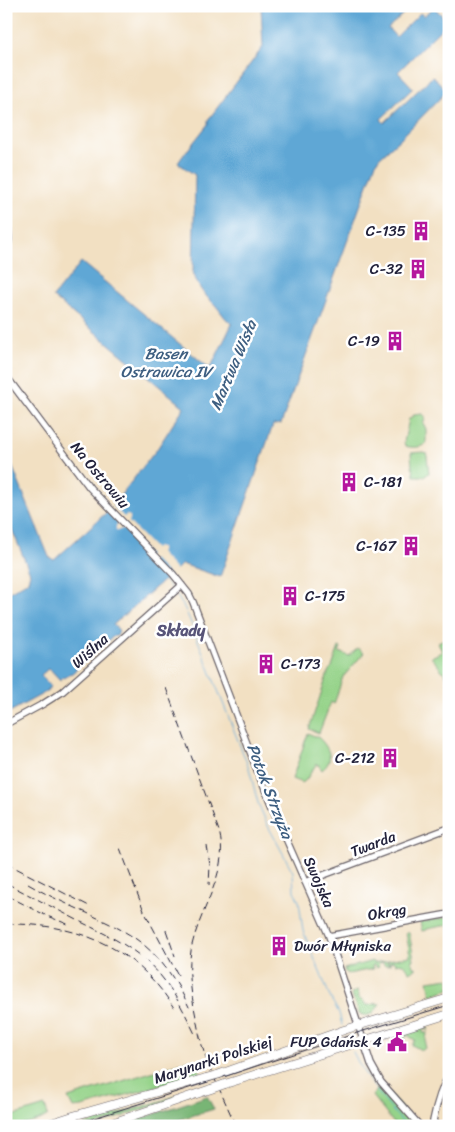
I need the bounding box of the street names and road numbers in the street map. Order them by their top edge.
street label: Na Ostrowiu [64,435,136,515]
street label: Wiślna [66,627,115,675]
street label: Twarda [347,823,400,864]
street label: Swojska [296,852,342,912]
street label: Okrąg [366,896,408,928]
street label: Marynarki Polskiej [150,1028,276,1091]

